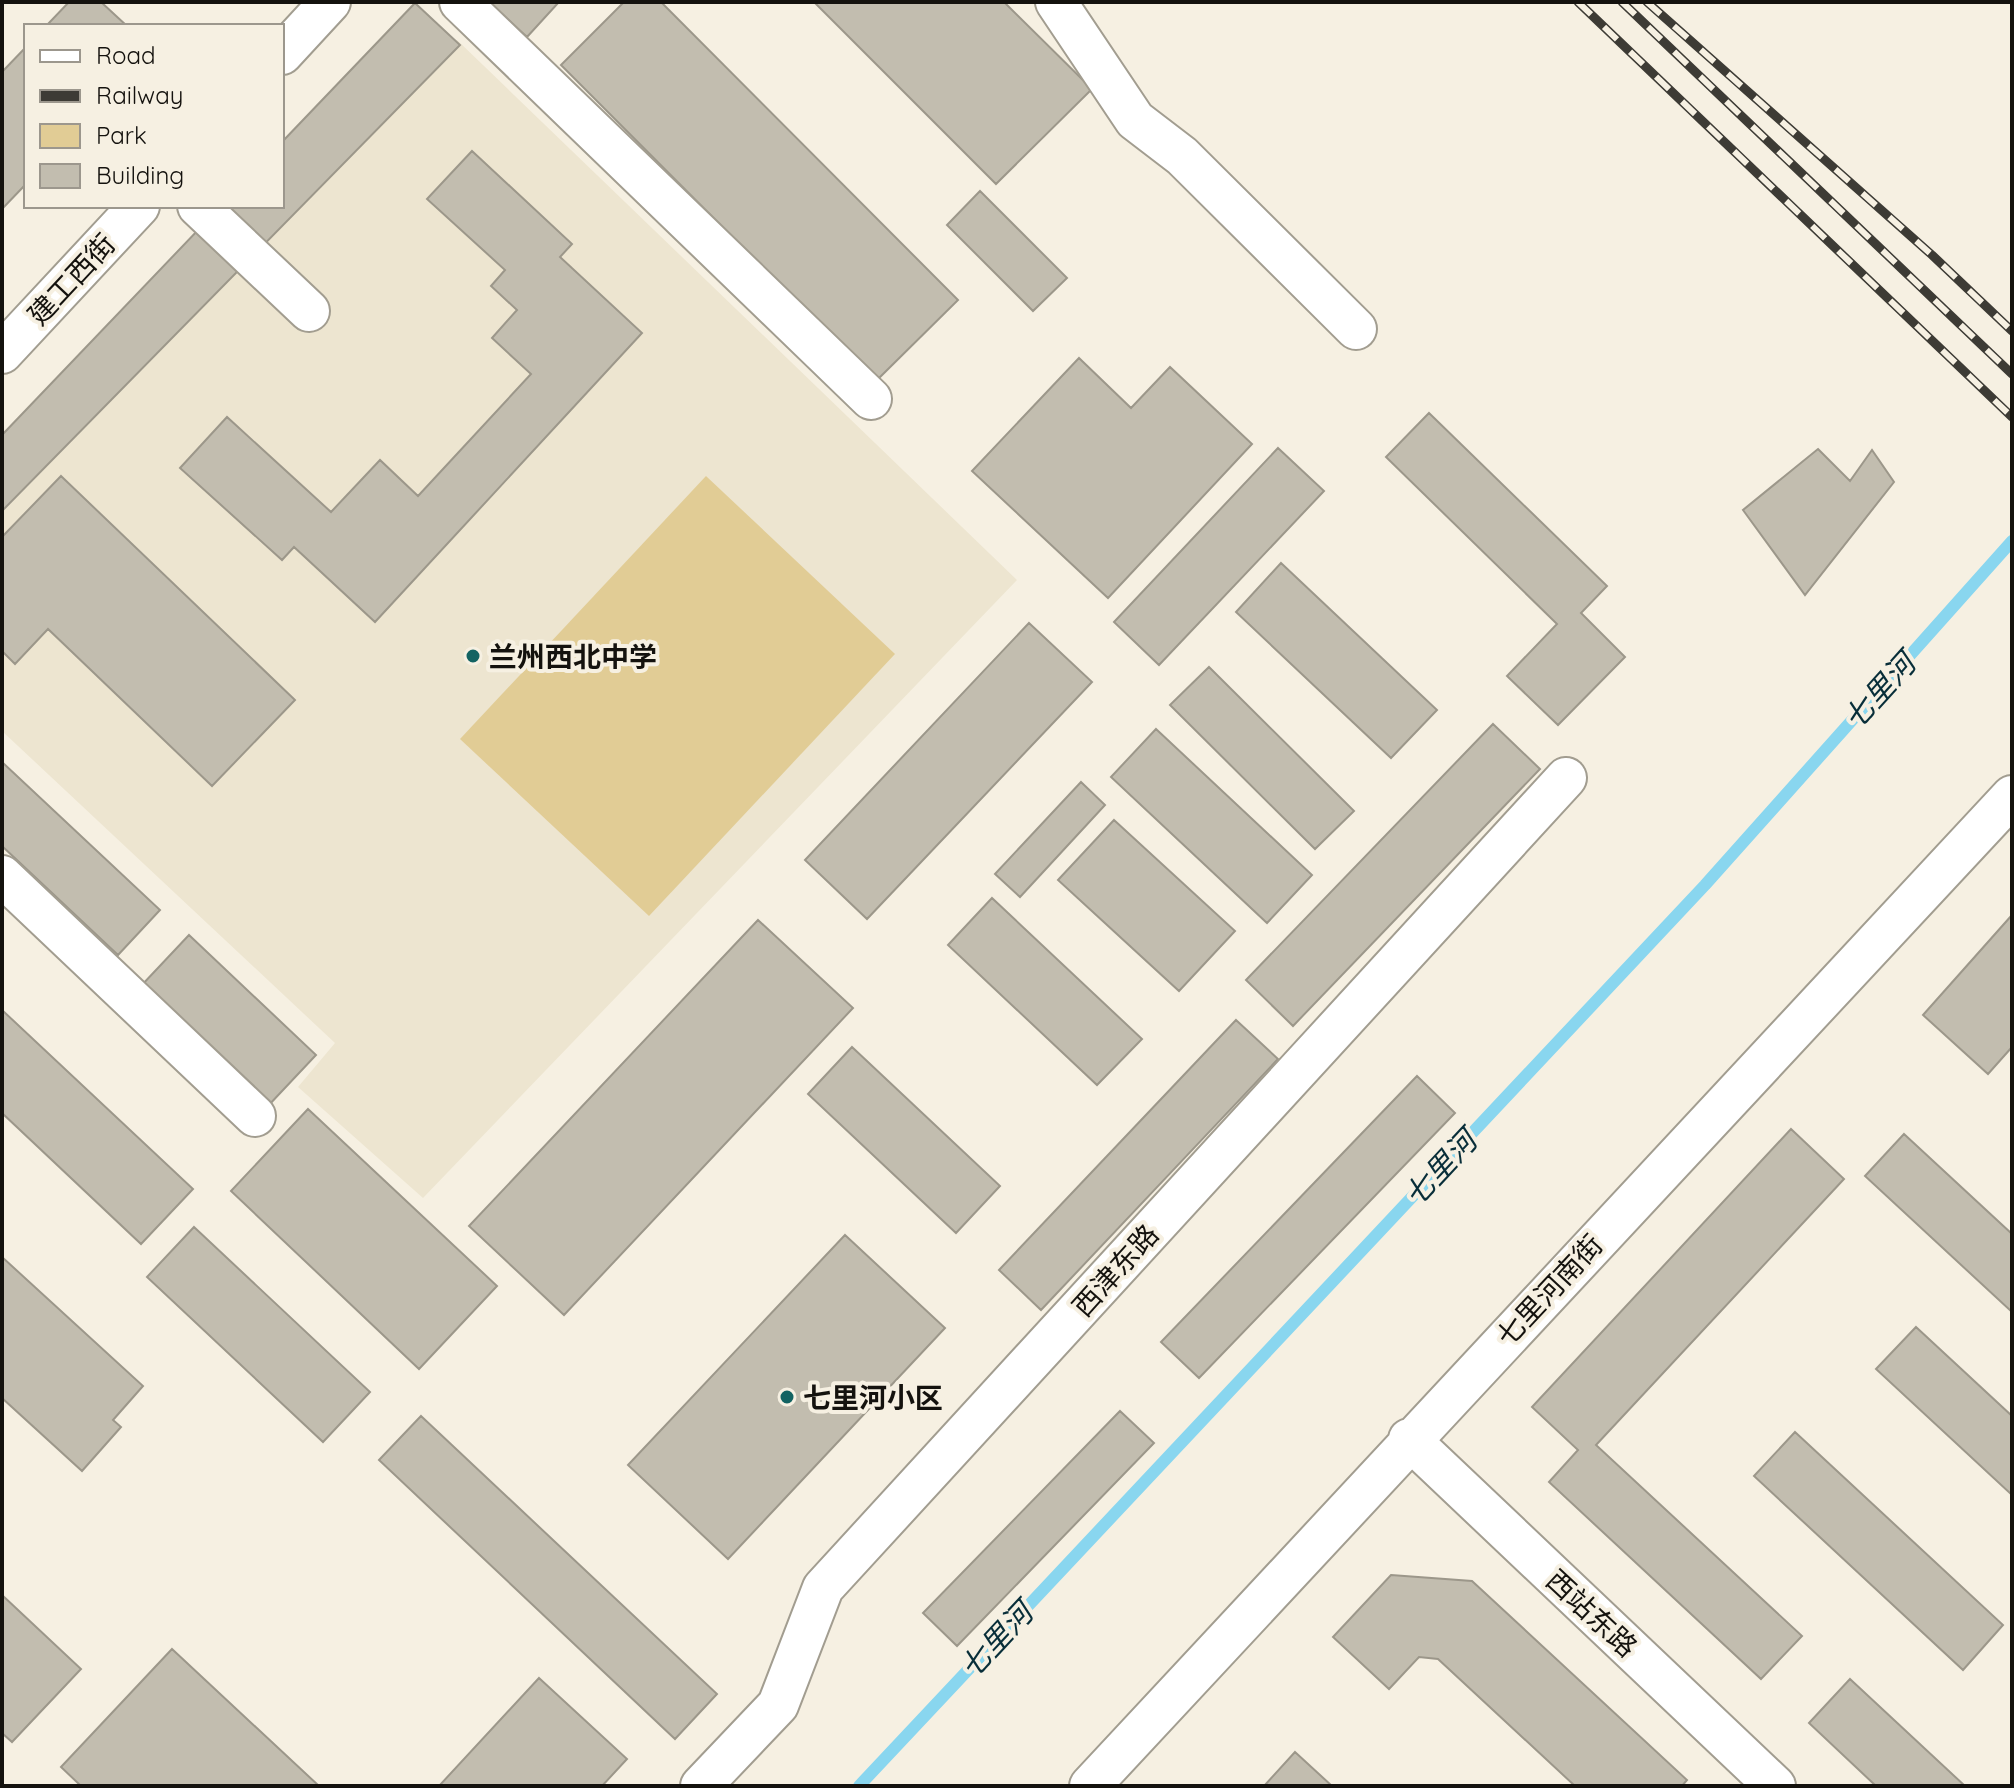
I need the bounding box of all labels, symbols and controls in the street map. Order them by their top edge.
legend [24,24,284,208]
text: Road [96,40,156,70]
text: Railway [96,80,183,110]
text: Park [96,120,147,150]
text: Building [96,160,184,190]
street label: 建工西街 [20,226,122,332]
place label: 兰州西北中学 [489,639,657,674]
water label: 七里河 [1835,641,1927,737]
marker: 兰州西北中学 [464,647,482,665]
water label: 七里河 [1395,1118,1488,1214]
street label: 西津东路 [1065,1217,1165,1323]
street label: 七里河南街 [1488,1227,1610,1353]
place label: 七里河小区 [803,1380,943,1415]
marker: 七里河小区 [778,1388,796,1406]
street label: 西站东路 [1539,1562,1645,1664]
water label: 七里河 [951,1590,1044,1686]

